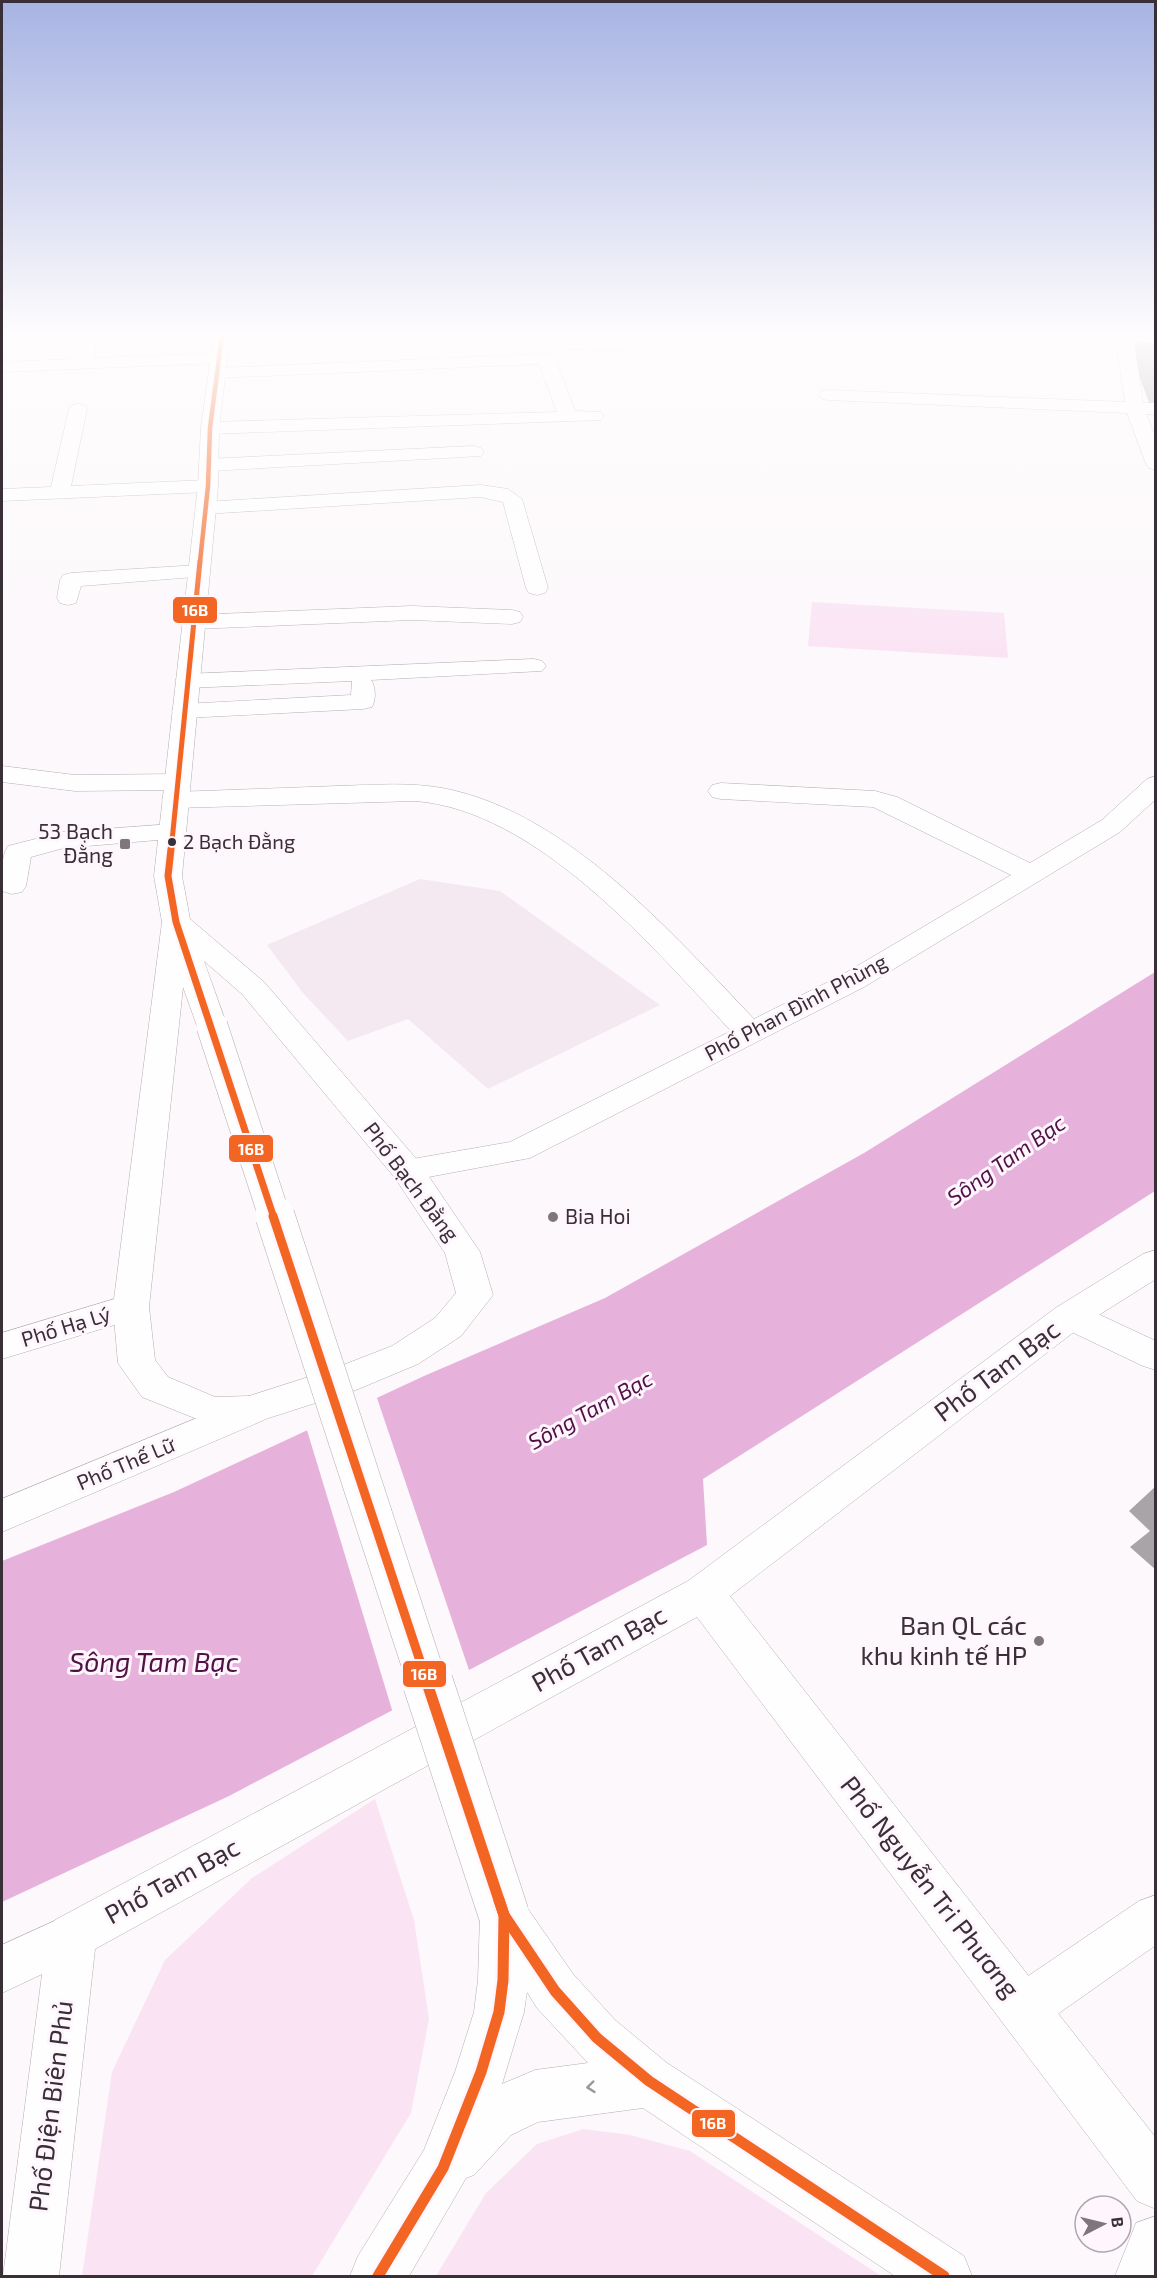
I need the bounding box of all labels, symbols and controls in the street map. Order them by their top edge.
line badge: 16B [172,596,218,624]
text: 16B [182,600,208,619]
place label: 53 Bạch Đằng [38,818,113,867]
place label: 2 Bạch Đằng [183,829,295,853]
marker: 2 Bạch Đằng [166,836,178,848]
marker: 53 Bạch Đằng [118,837,132,851]
street label: Phố Phan Đình Phùng [700,948,891,1065]
water label: Sông Tam Bạc [941,1109,1070,1210]
street label: Phố Bạch Đằng [359,1117,465,1246]
line badge: 16B [228,1134,274,1163]
text: 16B [238,1139,264,1158]
place label: Bia Hoi [565,1203,631,1228]
marker: Bia Hoi [546,1210,560,1224]
street label: Phố Hạ Lý [18,1300,113,1351]
street label: Phố Tam Bạc [927,1313,1065,1427]
water label: Sông Tam Bạc [523,1364,657,1454]
street label: Phố Thế Lữ [72,1430,180,1495]
street label: Phố Tam Bạc [526,1598,671,1697]
place label: Ban QL các khu kinh tế HP [860,1609,1027,1670]
marker: Ban QL các khu kinh tế HP [1032,1634,1046,1648]
water label: Sông Tam Bạc [69,1645,239,1678]
line badge: 16B [402,1660,447,1688]
text: 16B [411,1664,437,1683]
street label: Phố Nguyễn Tri Phương [835,1769,1027,2003]
street label: Phố Tam Bạc [99,1830,244,1929]
street label: Phố Điện Biên Phủ [21,1999,78,2213]
one-way arrow [586,2080,595,2093]
line badge: 16B [691,2109,736,2138]
text: 16B [700,2113,726,2132]
north arrow [1073,2194,1133,2254]
text: B [1108,2216,1128,2228]

